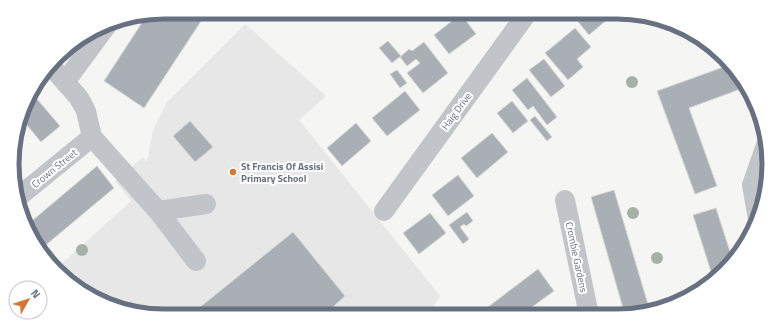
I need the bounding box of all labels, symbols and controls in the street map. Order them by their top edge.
street label: Haig Drive [438,89,475,133]
street label: Crown Street [28,145,81,192]
place label: St Francis Of Assisi Primary School [241,159,323,186]
marker: St Francis Of Assisi Primary School [228,167,238,177]
street label: Crombie Gardens [562,220,591,294]
north arrow [8,280,48,320]
text: N [27,286,44,302]

